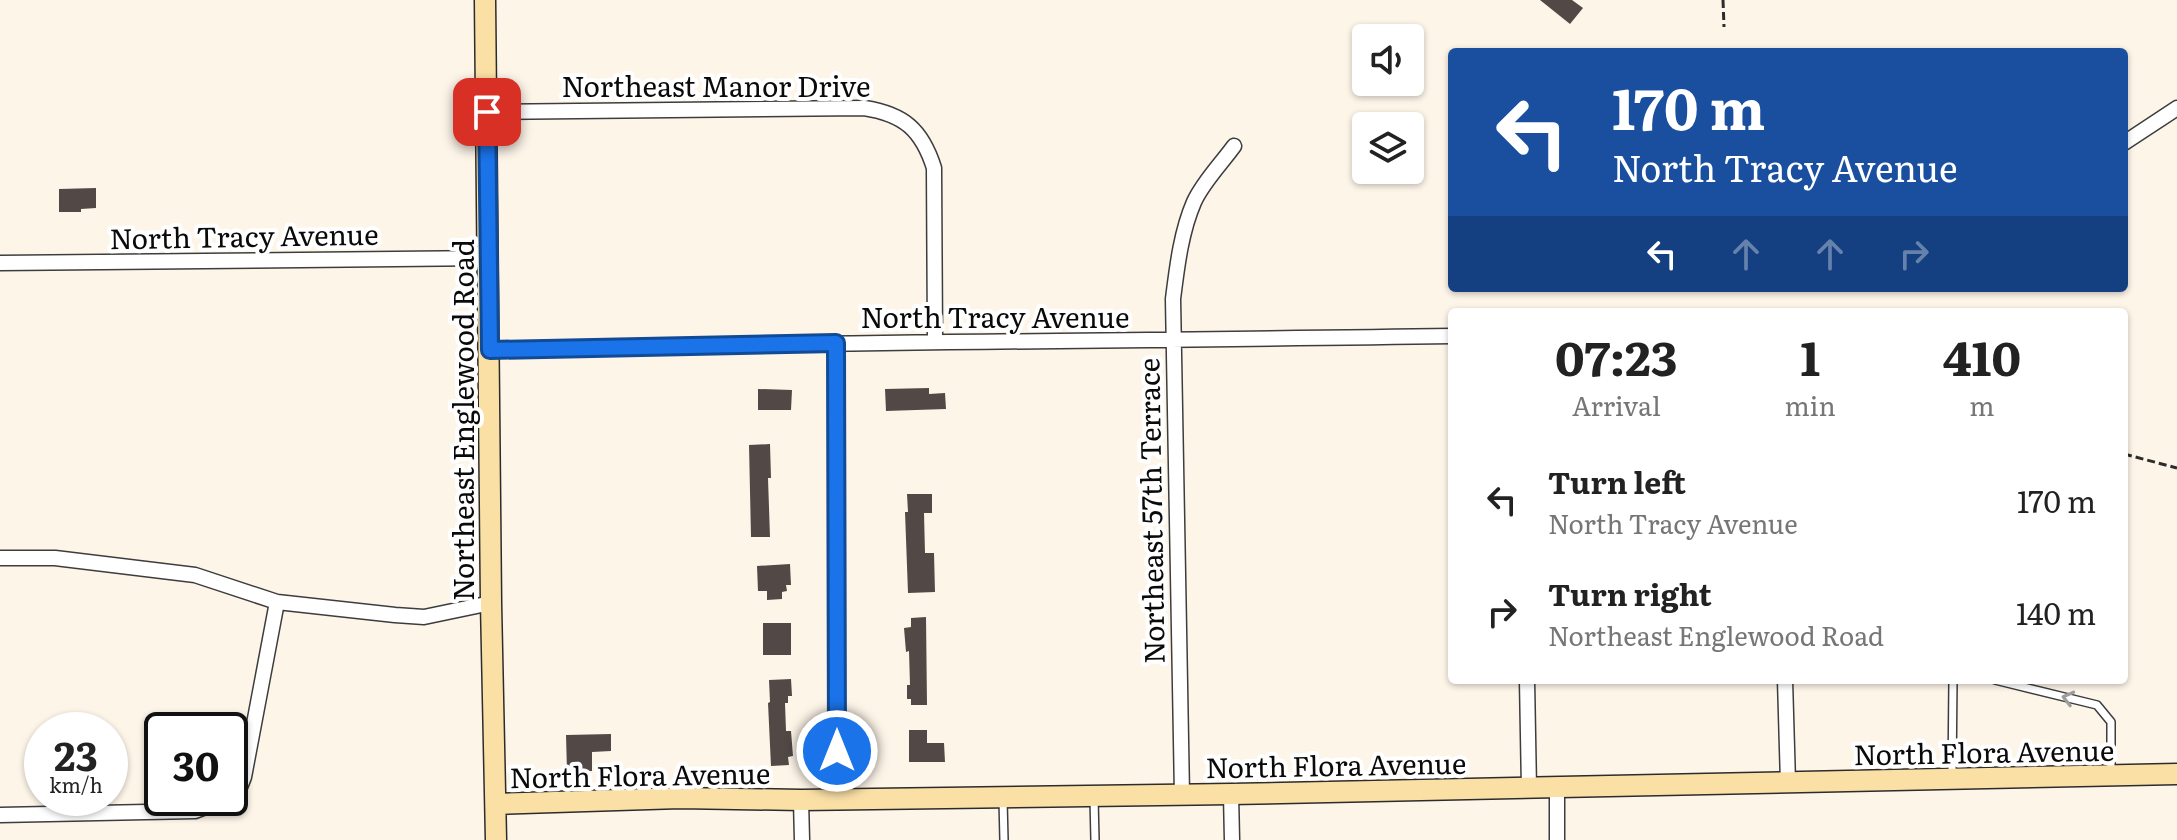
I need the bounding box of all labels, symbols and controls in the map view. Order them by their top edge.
map controls [1352,24,1424,184]
button: sound [1352,24,1424,96]
street label: Northeast Manor Drive [562,64,870,106]
text: 170 m [1612,64,1765,147]
pin [453,78,521,146]
icon: left [1480,80,1584,184]
icon: arrive [465,90,509,134]
button: layers [1352,112,1424,184]
text: North Tracy Avenue [1612,140,1958,193]
street label: North Tracy Avenue [109,212,379,258]
icon: left [1640,232,1684,276]
icon: ahead [1724,232,1768,276]
icon: ahead [1808,232,1852,276]
icon: right [1892,232,1936,276]
street label: Northeast Englewood Road [441,239,483,601]
street label: North Tracy Avenue [861,295,1129,337]
text: 07:23 [1555,320,1678,391]
text: 1 [1800,320,1820,391]
text: 410 [1943,320,2021,391]
street label: Northeast 57th Terrace [1126,358,1174,664]
text: Arrival [1572,385,1661,424]
text: min [1785,385,1836,424]
text: m [1969,385,1994,424]
text: Turn left [1548,459,1686,503]
icon: left [1480,478,1524,522]
text: 170 m [2017,478,2096,522]
text: North Tracy Avenue [1548,503,1798,542]
text: Turn right [1548,571,1712,615]
icon: right [1480,590,1524,634]
text: 140 m [2016,590,2096,634]
text: Northeast Englewood Road [1548,615,1884,654]
one-way arrow [2062,691,2075,708]
position arrow [795,709,879,793]
speed limit sign: 30 [144,712,248,816]
text: 23 [54,724,98,783]
street label: North Flora Avenue [1853,728,2115,774]
street label: North Flora Avenue [1205,741,1467,787]
street label: North Flora Avenue [509,751,771,797]
text: km/h [49,769,103,799]

